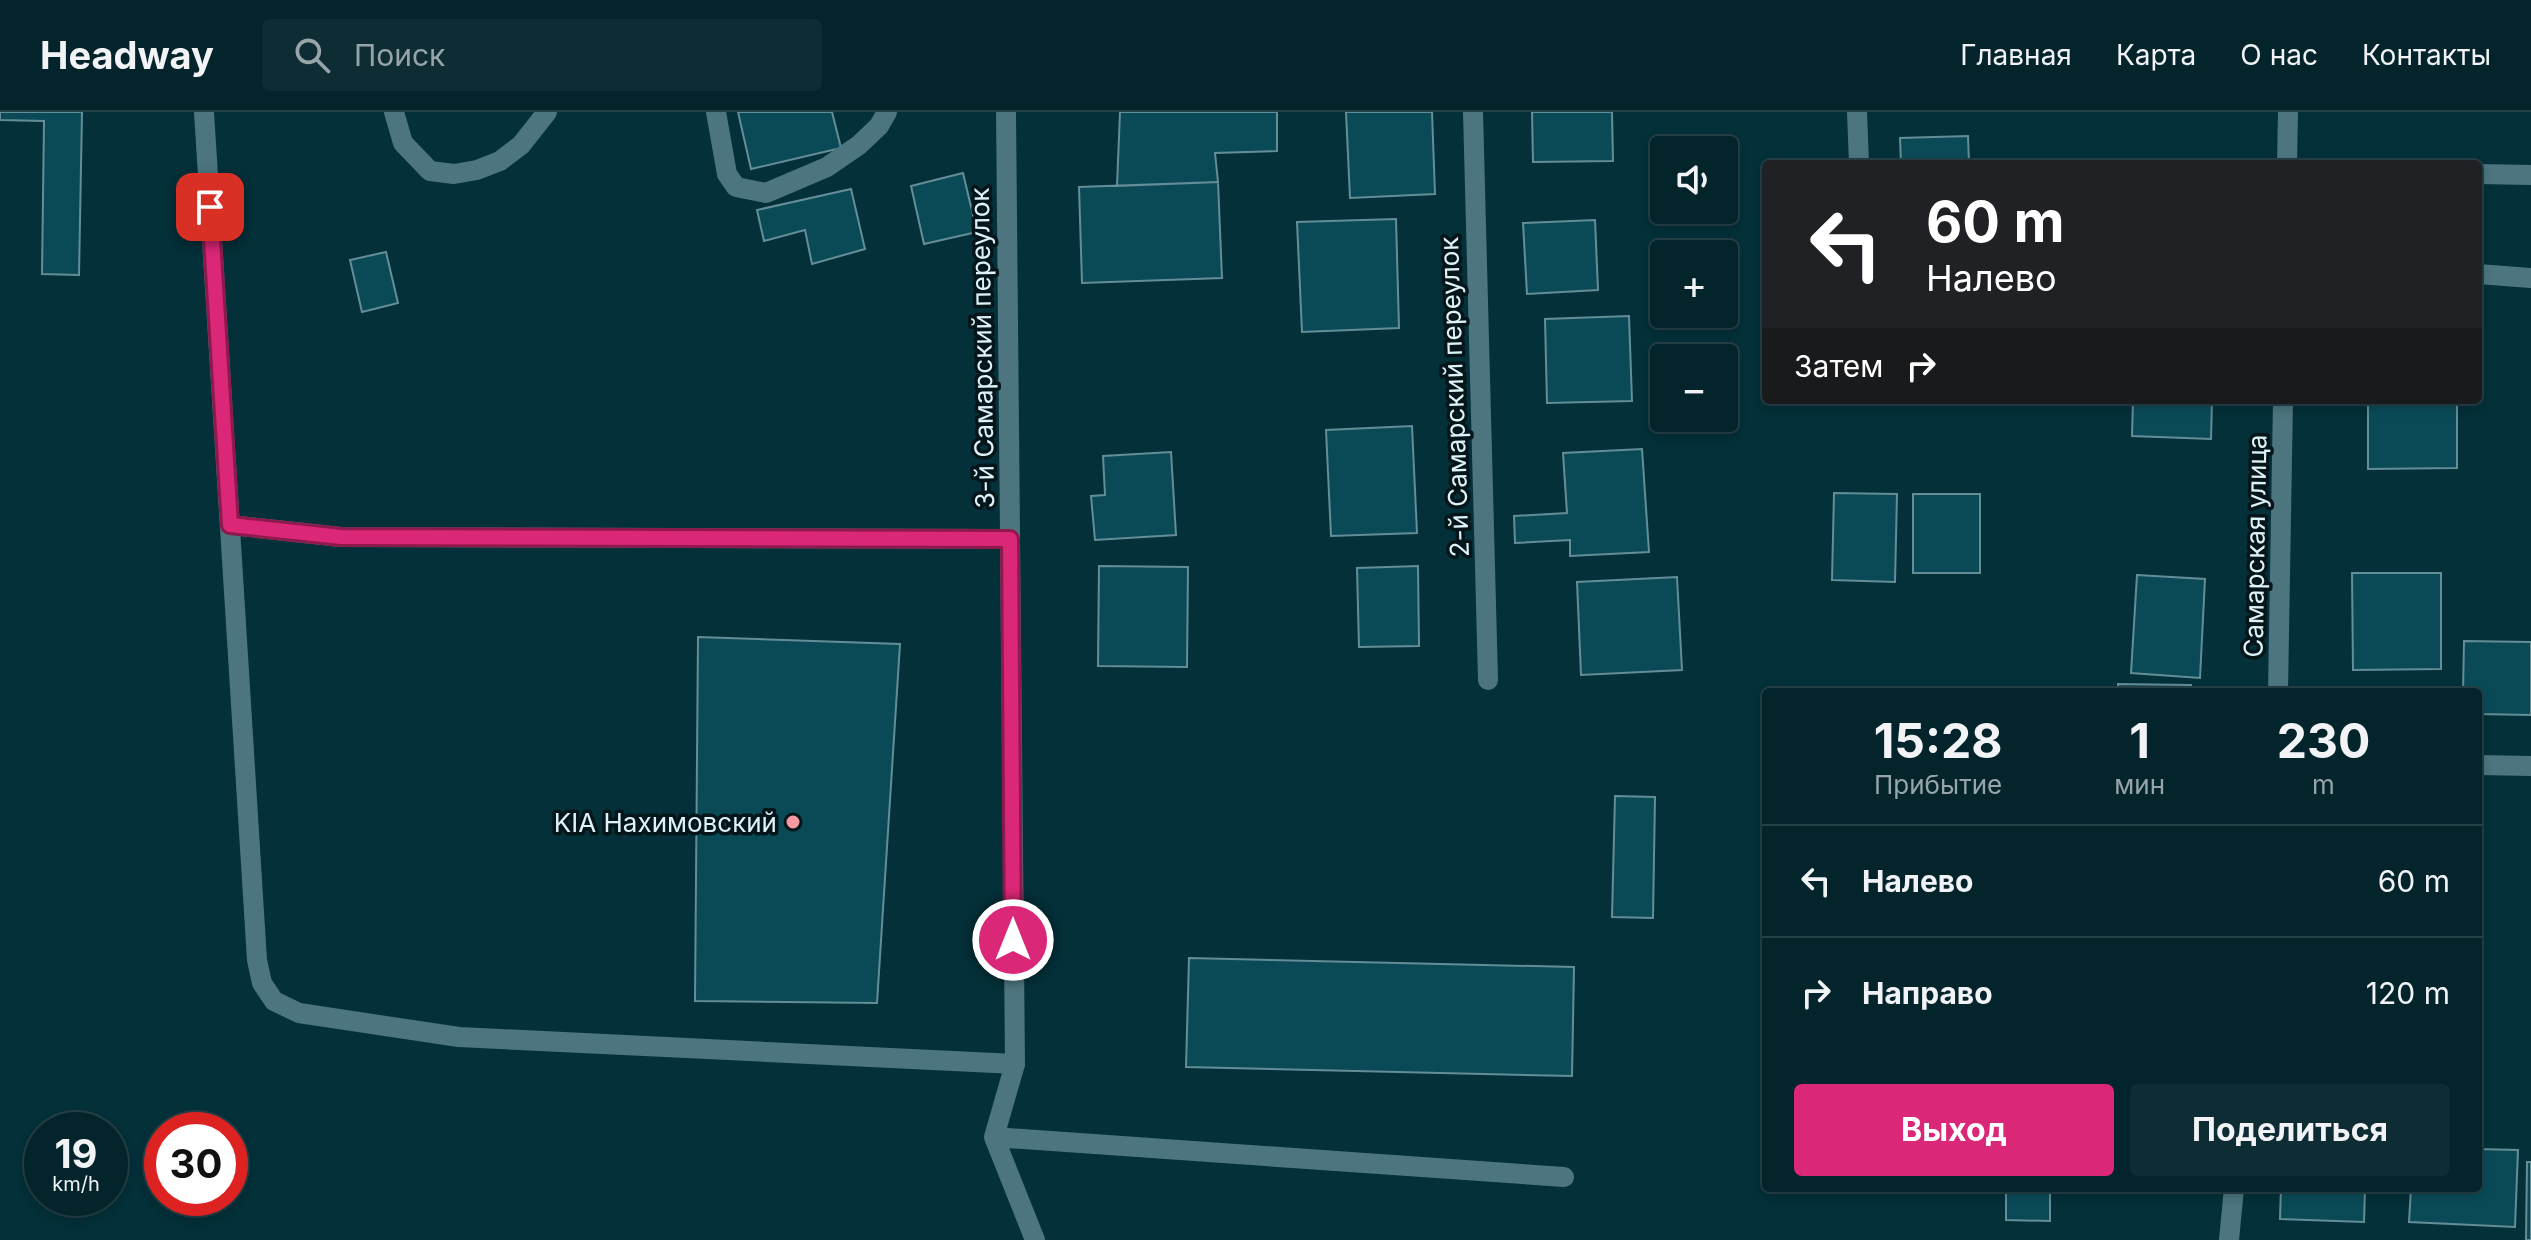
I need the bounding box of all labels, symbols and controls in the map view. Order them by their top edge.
search box [262,19,822,91]
text: Headway [40,32,214,78]
icon: search [290,33,334,77]
text: Поиск [354,37,445,73]
text: Главная [1960,38,2072,72]
text: Карта [2116,38,2196,72]
text: О нас [2240,38,2318,72]
text: Контакты [2362,38,2491,72]
map controls [1650,136,1738,432]
button: sound [1650,136,1738,224]
pin [176,173,244,241]
icon: arrive [188,185,232,229]
street label: 3-й Самарский переулок [964,187,1000,509]
text: 60 m [1926,188,2065,256]
icon: left [1794,192,1898,296]
street label: 2-й Самарский переулок [1433,236,1475,558]
button: + [1650,240,1738,328]
text: Налево [1926,256,2057,300]
button: − [1650,344,1738,432]
icon: right [1899,344,1943,388]
text: Затем [1794,348,1883,384]
street label: Самарская улица [2238,434,2272,658]
text: 15:28 [1874,711,2003,770]
text: 1 [2129,711,2150,770]
text: 230 [2277,711,2370,770]
text: Прибытие [1874,769,2002,800]
text: мин [2114,769,2165,800]
text: m [2312,769,2335,800]
place label: KIA Нахимовский [554,807,777,838]
marker: KIA Нахимовский [784,813,802,831]
icon: left [1794,859,1838,903]
text: Налево [1862,863,1974,899]
text: 60 m [2378,863,2450,899]
position arrow [971,898,1055,982]
icon: right [1794,971,1838,1015]
text: Направо [1862,975,1993,1011]
text: 120 m [2366,975,2450,1011]
button: Выход [1794,1084,2114,1176]
button: Поделиться [2130,1084,2450,1176]
speed limit sign: 30 [144,1112,248,1216]
text: 19 [54,1129,98,1178]
text: km/h [52,1172,100,1196]

